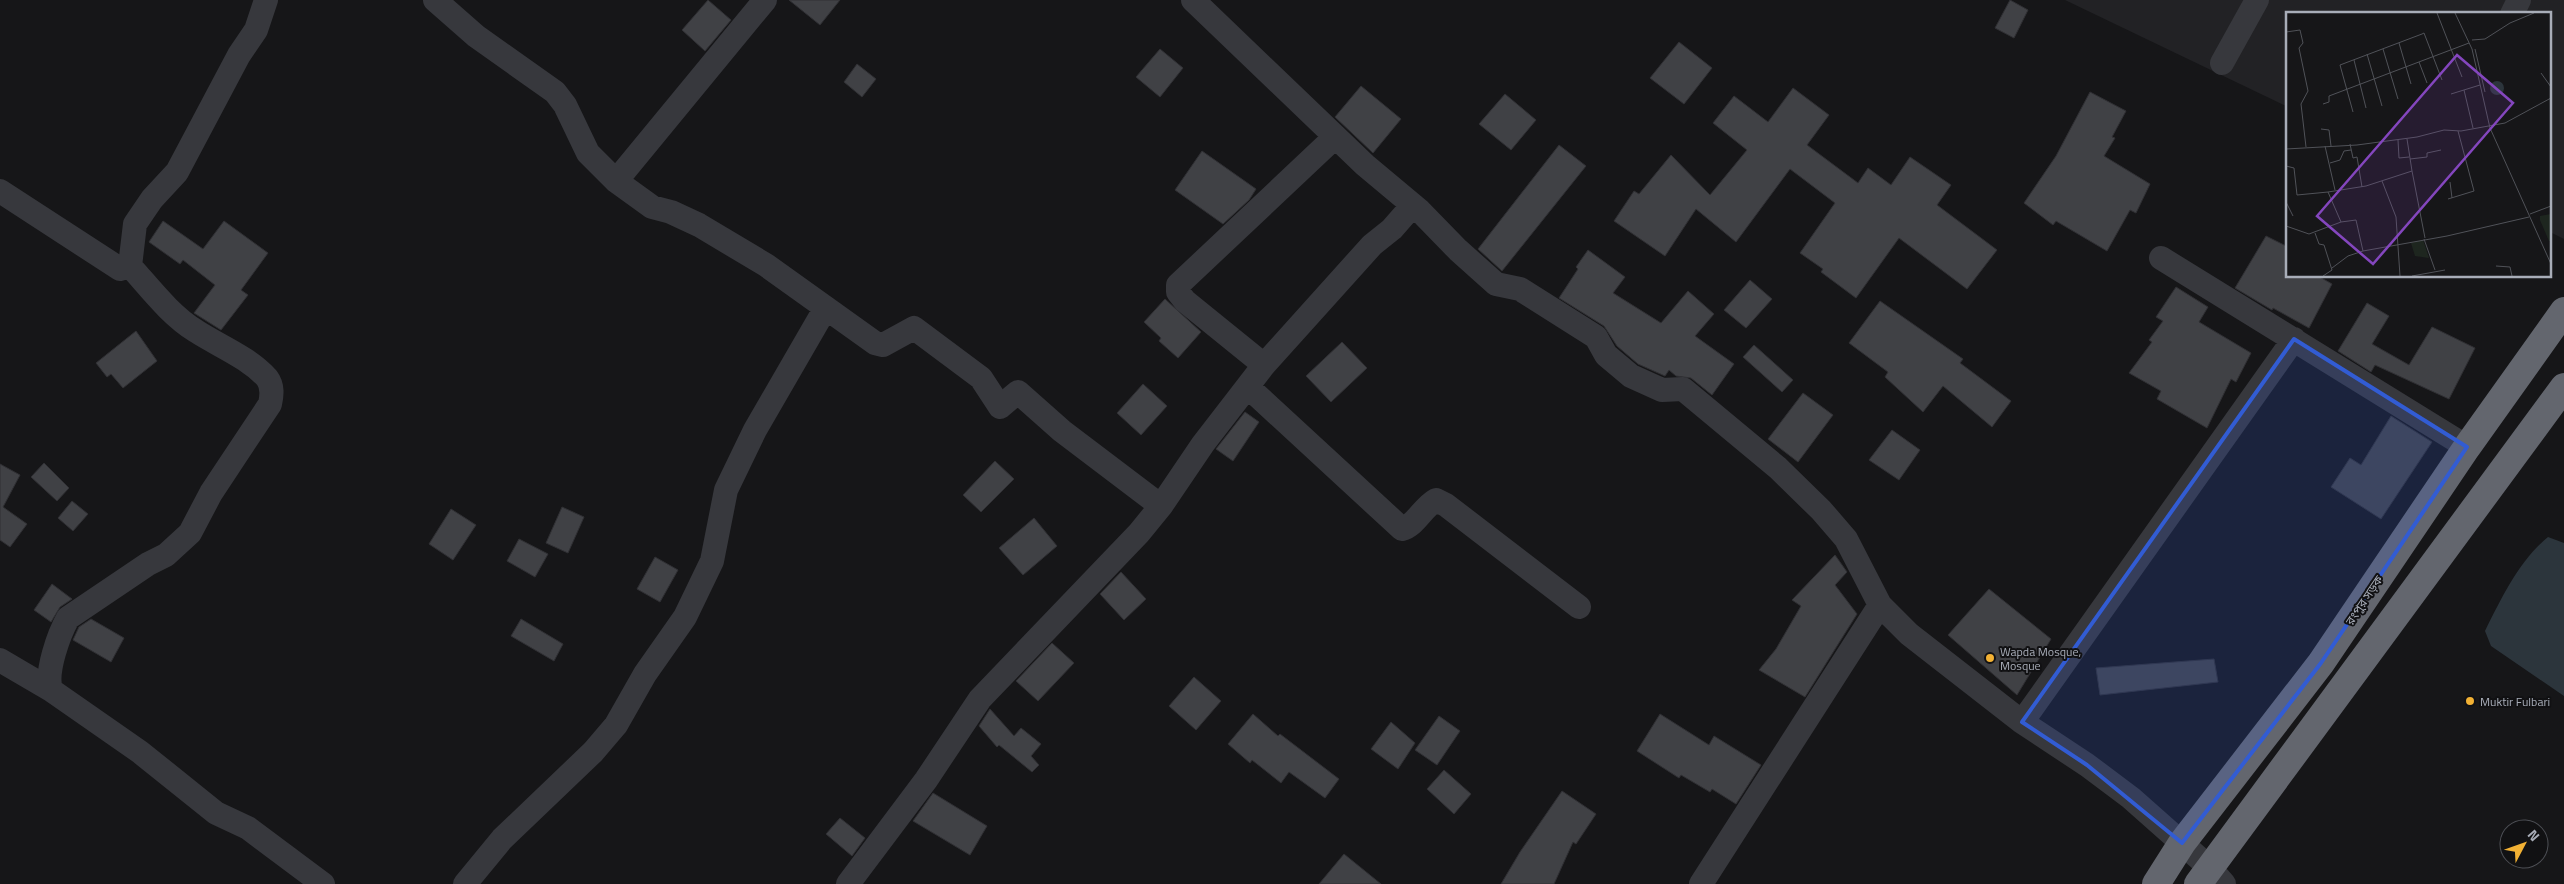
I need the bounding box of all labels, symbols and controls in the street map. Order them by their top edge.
inset map [2286,12,2552,278]
street label: রংপুর সড়ক [2340,571,2388,630]
place label: Wapda Mosque, Mosque [2000,642,2081,675]
marker: Wapda Mosque, Mosque [1984,652,1996,664]
place label: Muktir Fulbari [2480,692,2550,711]
marker: Muktir Fulbari [2464,695,2476,707]
north arrow [2499,819,2549,869]
text: N [2523,825,2545,846]

